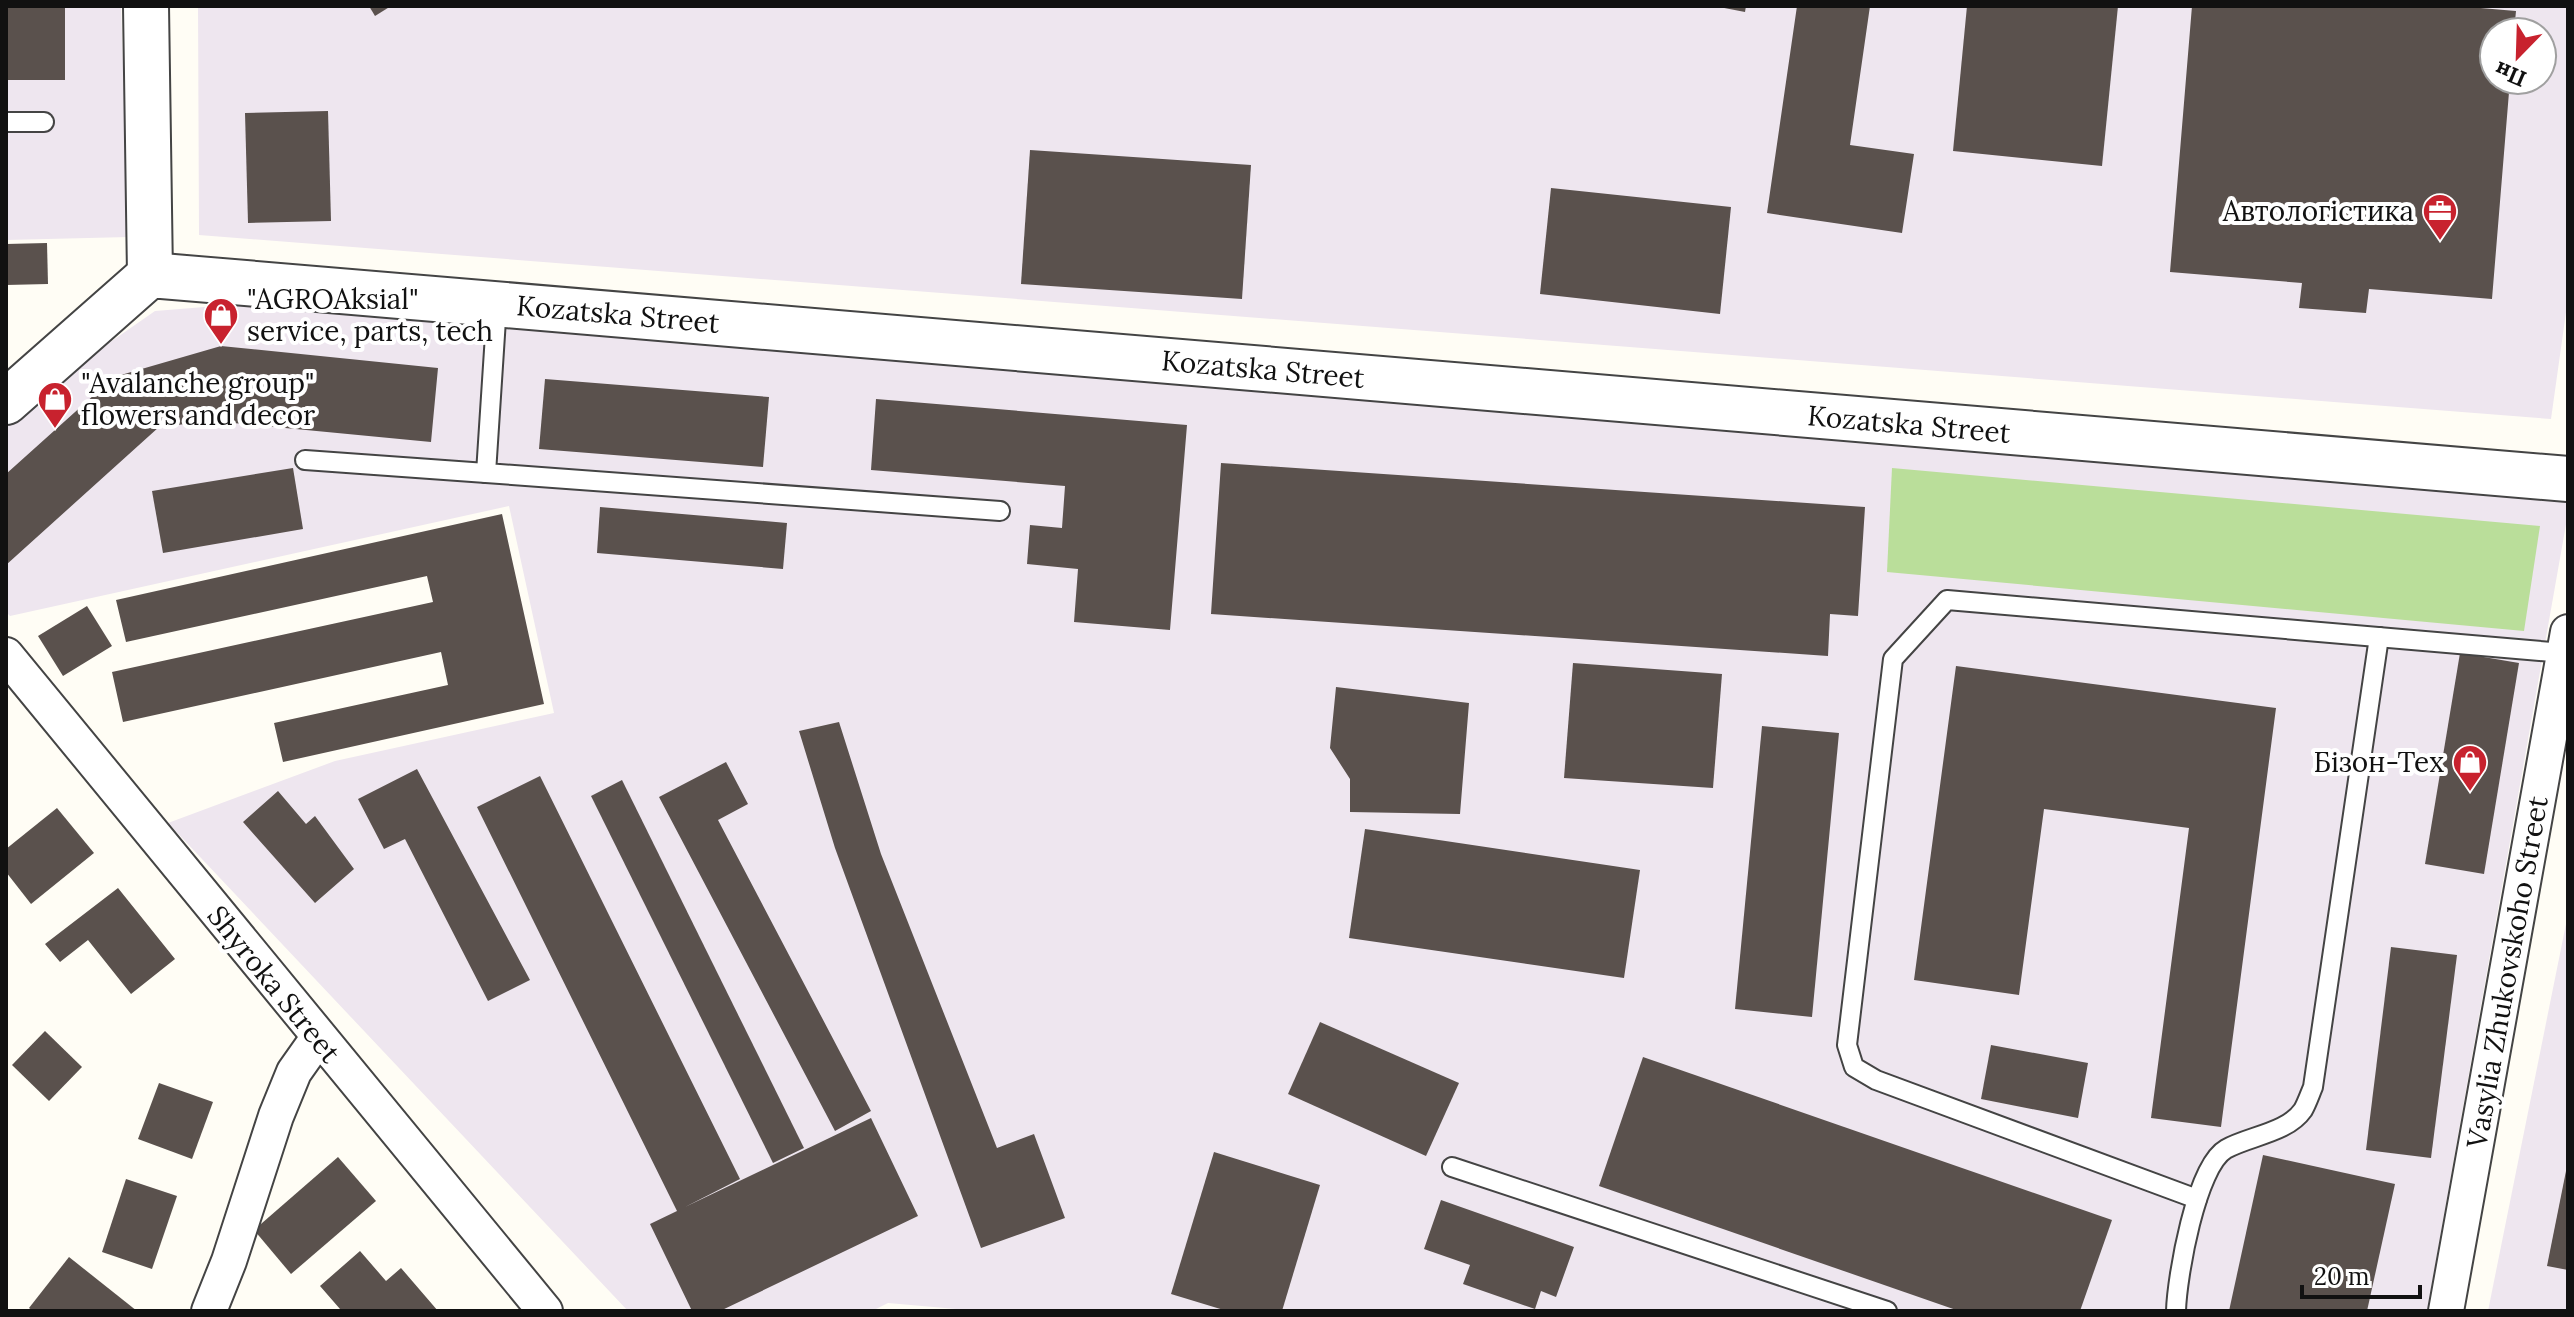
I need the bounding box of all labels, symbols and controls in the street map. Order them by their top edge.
north arrow [2478,16,2558,96]
text: Пн [2490,55,2530,94]
office icon: Автологістика [2421,192,2459,242]
place label: Автологістика [2222,193,2414,229]
place label: "AGROAksial" service, parts, tech [247,281,493,349]
street label: Kozatska Street [515,287,721,341]
shop icon: "AGROAksial" service, parts, tech [202,296,240,346]
street label: Kozatska Street [1160,342,1366,396]
place label: "Avalanche group" flowers and decor [81,365,315,433]
shop icon: "Avalanche group" flowers and decor [36,380,74,430]
street label: Kozatska Street [1806,397,2012,451]
shop icon: Бізон-Тех [2451,743,2489,793]
place label: Бізон-Тех [2314,744,2444,780]
street label: Vasylia Zhukovskoho Street [2458,793,2556,1152]
street label: Shyroka Street [200,898,348,1070]
scale bar [2302,1249,2420,1299]
text: 20 m [2314,1261,2370,1292]

